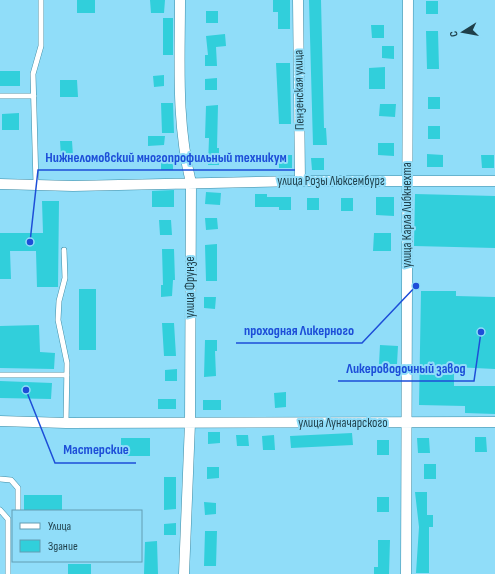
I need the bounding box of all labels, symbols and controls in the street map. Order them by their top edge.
north arrow [443,12,483,52]
text: С [447,29,461,38]
street label: Пензенская улица [290,50,308,130]
callout: Нижнеломовский многопрофильный техникум [38,144,295,170]
text: Нижнеломовский многопрофильный техникум [45,149,287,166]
street label: улица Карла Либкнехта [399,162,415,268]
street label: улица Розы Люксембург [277,173,385,189]
street label: улица Фрунзе [182,256,198,318]
callout: проходная Ликерного [236,317,362,343]
text: проходная Ликерного [244,322,354,339]
callout: Ликероводочный завод [338,355,474,381]
text: Ликероводочный завод [345,360,466,377]
street label: улица Луначарского [298,415,388,431]
callout: Мастерские [55,437,136,463]
text: Мастерские [63,441,129,458]
legend [12,510,142,562]
text: Улица [48,519,72,534]
text: Здание [48,539,78,554]

